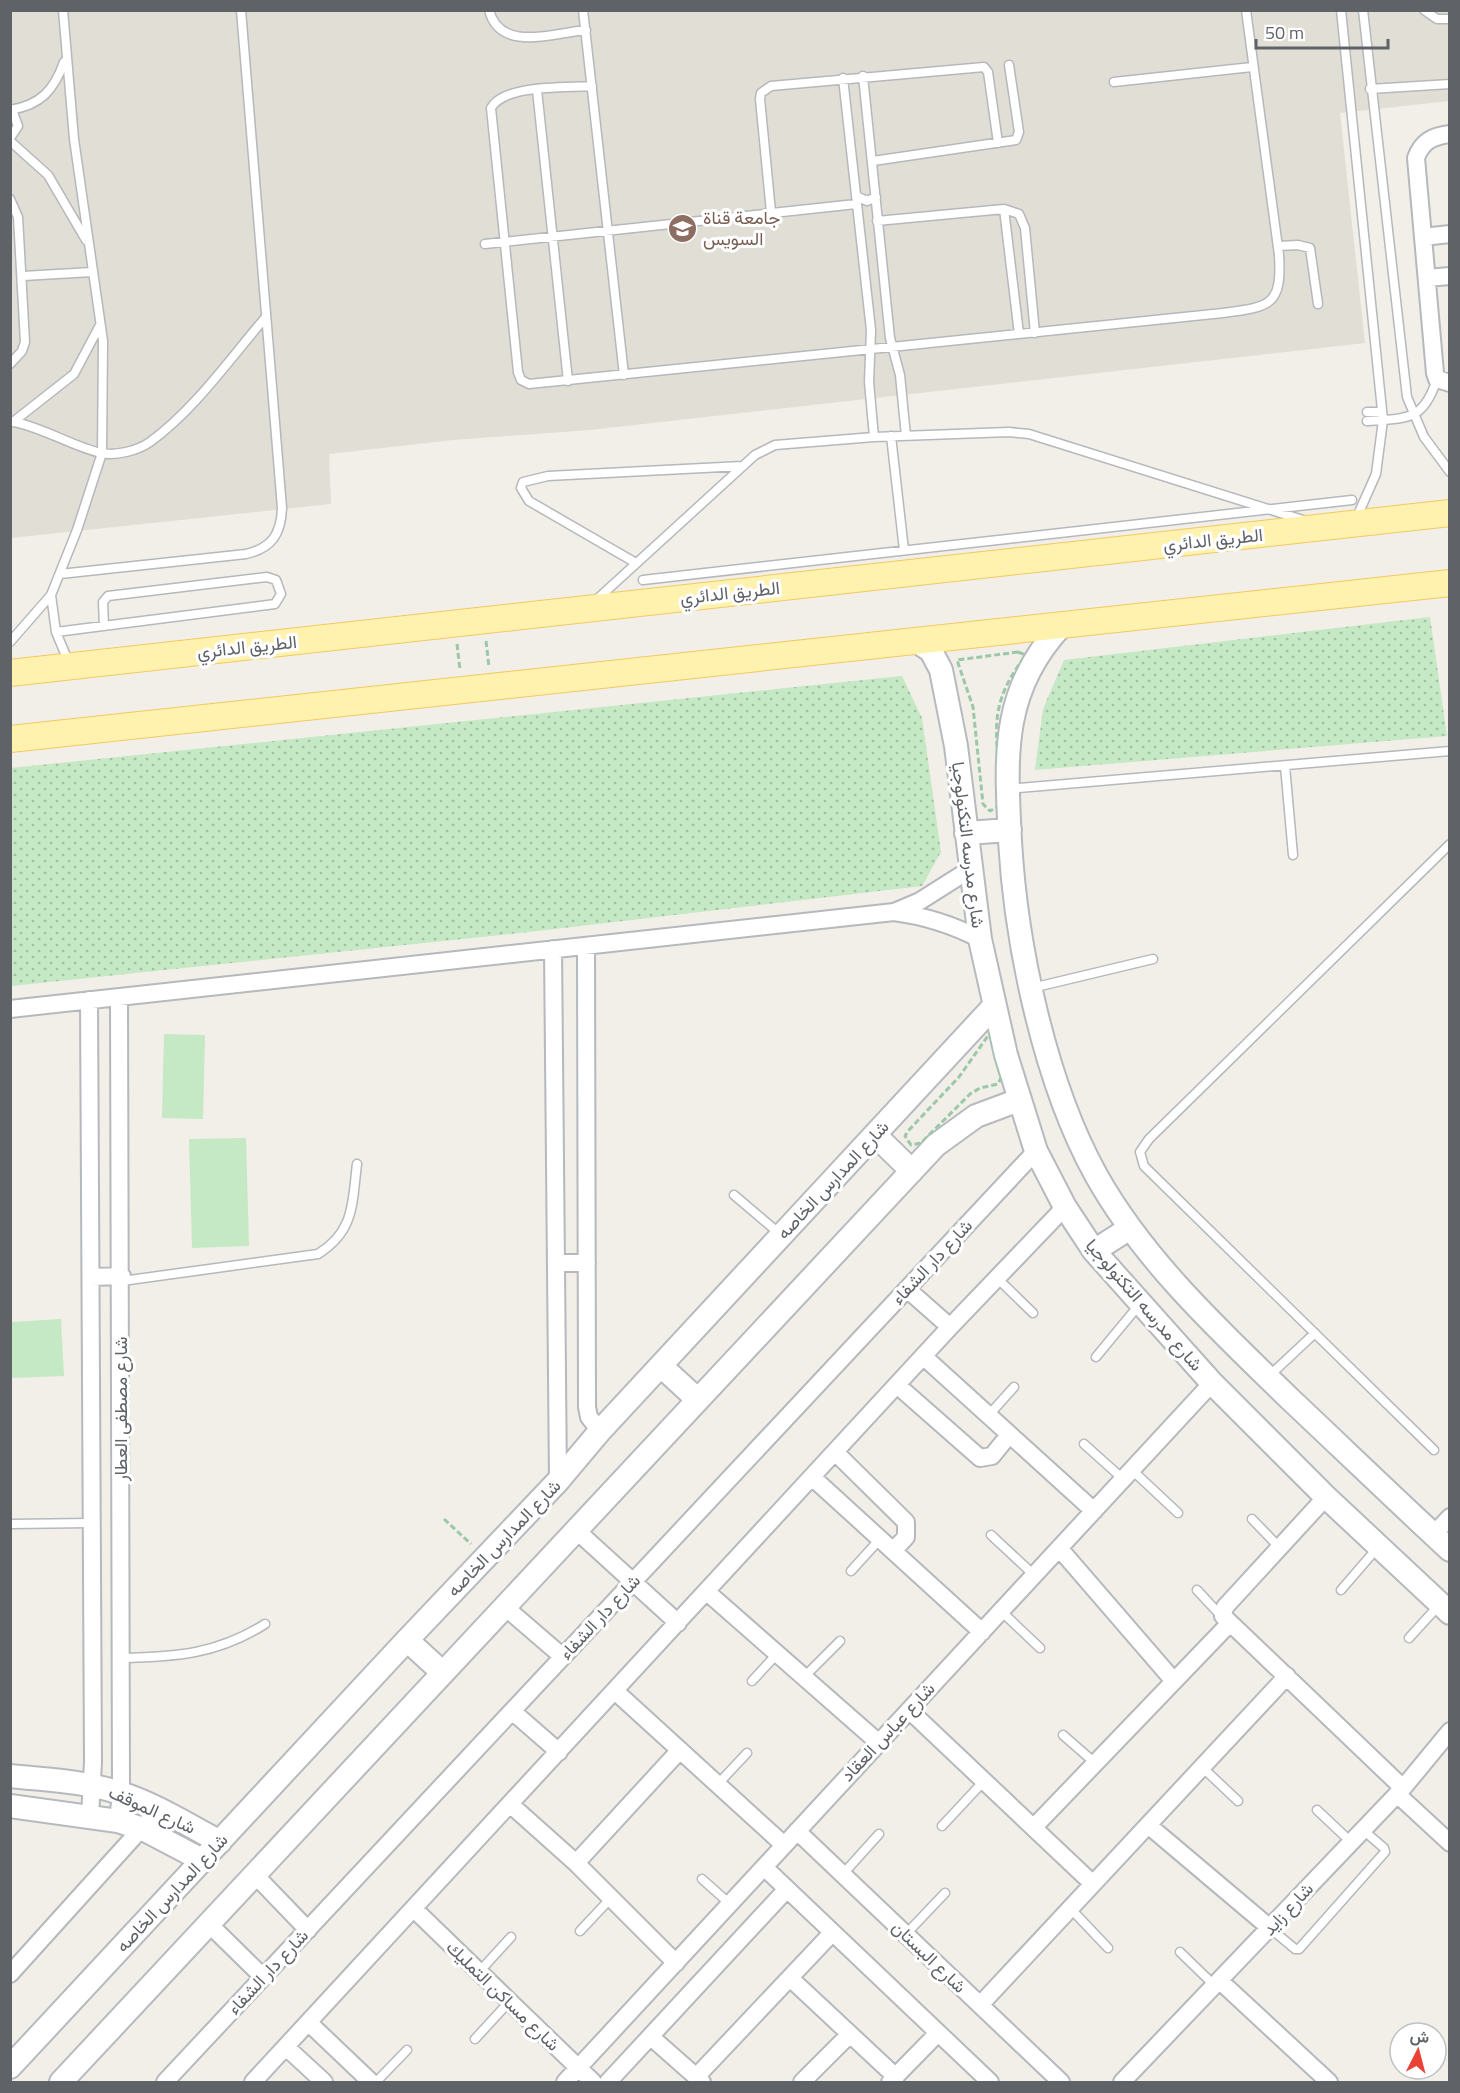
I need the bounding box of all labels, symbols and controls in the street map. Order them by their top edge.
scale bar [1256,12,1388,50]
text: 50 m [1265,19,1304,46]
place label: جامعة قناة السويس [703,204,780,252]
school or university icon: جامعة قناة السويس [666,212,698,244]
street label: الطريق الدائري [1162,521,1264,560]
street label: الطريق الدائري [679,574,781,613]
street label: الطريق الدائري [196,628,298,667]
street label: شارع مدرسه التكنولوجيا [945,760,992,930]
street label: شارع المدارس الخاصه [770,1114,895,1245]
street label: شارع دار الشفاء [885,1213,979,1311]
street label: شارع مدرسه التكنولوجيا [1079,1233,1210,1377]
street label: شارع مصطفى العطار [107,1337,134,1482]
street label: شارع المدارس الخاصه [440,1473,567,1603]
street label: شارع دار الشفاء [553,1568,647,1666]
street label: شارع عباس العقاد [834,1676,941,1788]
street label: شارع الموقف [104,1778,200,1841]
street label: شارع المدارس الخاصه [109,1827,234,1958]
street label: شارع زايد [1256,1876,1319,1941]
street label: شارع البستان [886,1914,973,1999]
street label: شارع دار الشفاء [221,1923,315,2021]
street label: شارع مساكن التمليك [440,1934,566,2057]
north arrow [1388,2021,1448,2081]
text: ش [1409,2023,1430,2049]

